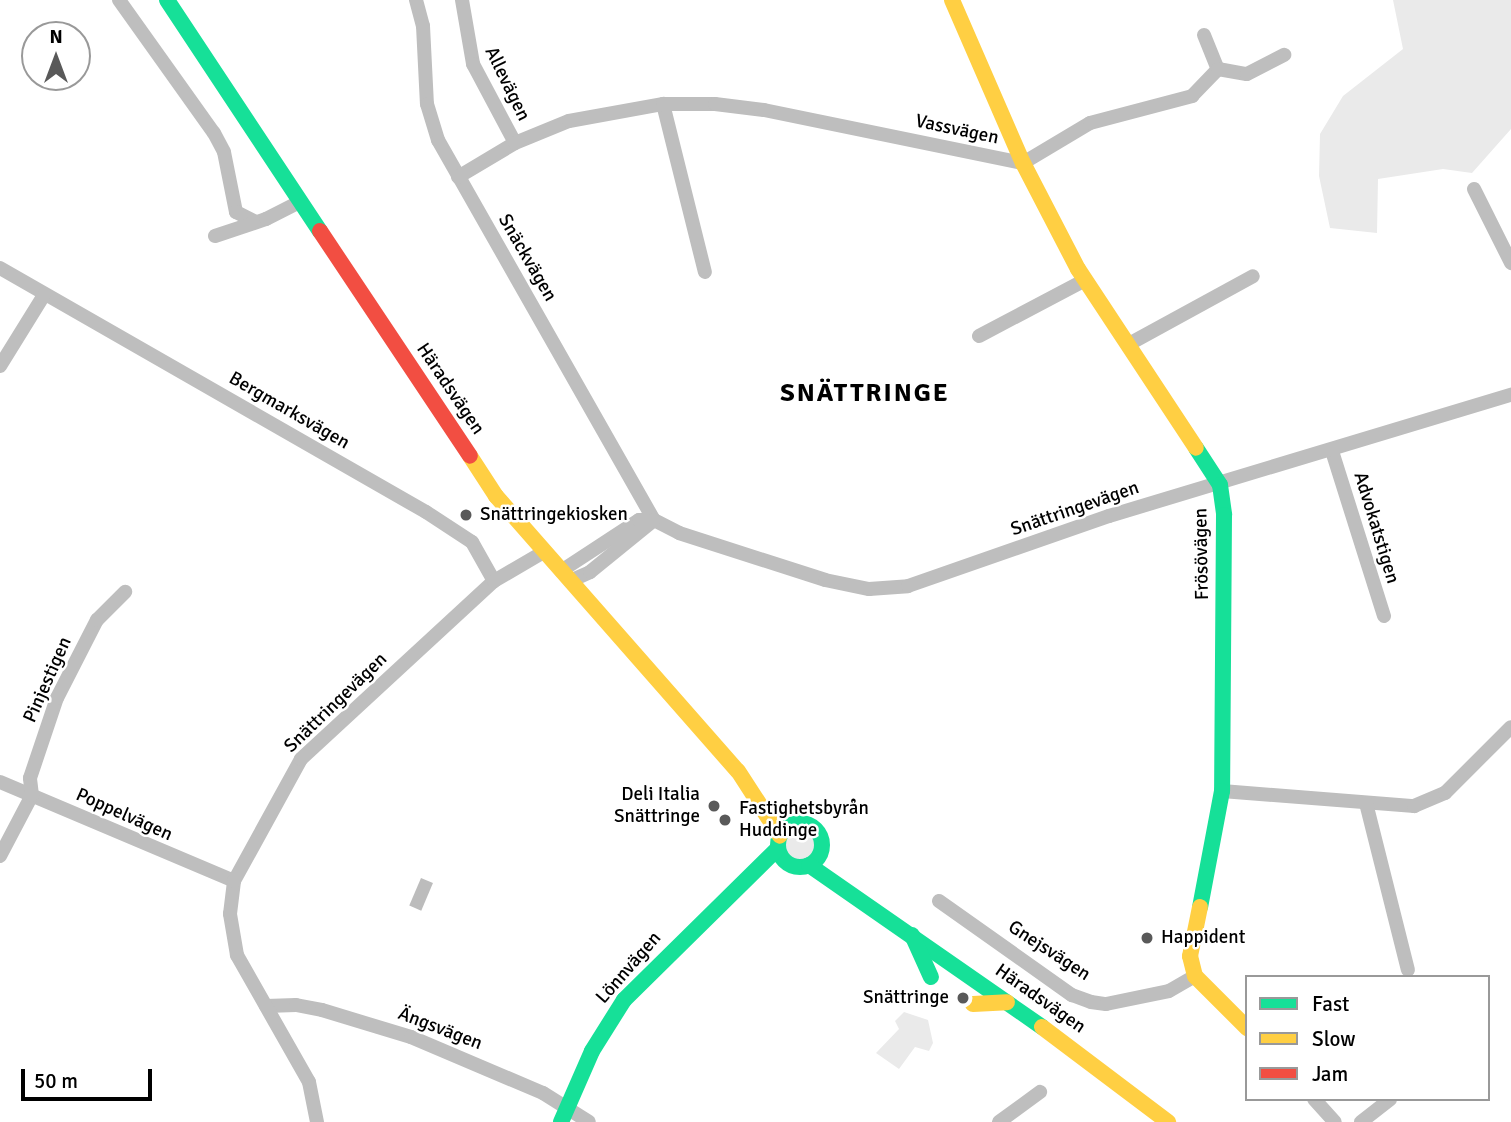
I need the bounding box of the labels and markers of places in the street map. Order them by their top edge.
place label: Snättringekiosken [480,504,628,526]
marker: Snättringekiosken [458,507,474,523]
place label: Deli Italia Snättringe [614,784,700,828]
marker: Deli Italia Snättringe [706,798,722,814]
place label: Fastighetsbyrån Huddinge [739,798,869,842]
marker: Fastighetsbyrån Huddinge [717,812,733,828]
place label: Happident [1161,927,1245,949]
marker: Happident [1139,930,1155,946]
place label: Snättringe [863,987,949,1009]
marker: Snättringe [955,990,971,1006]

